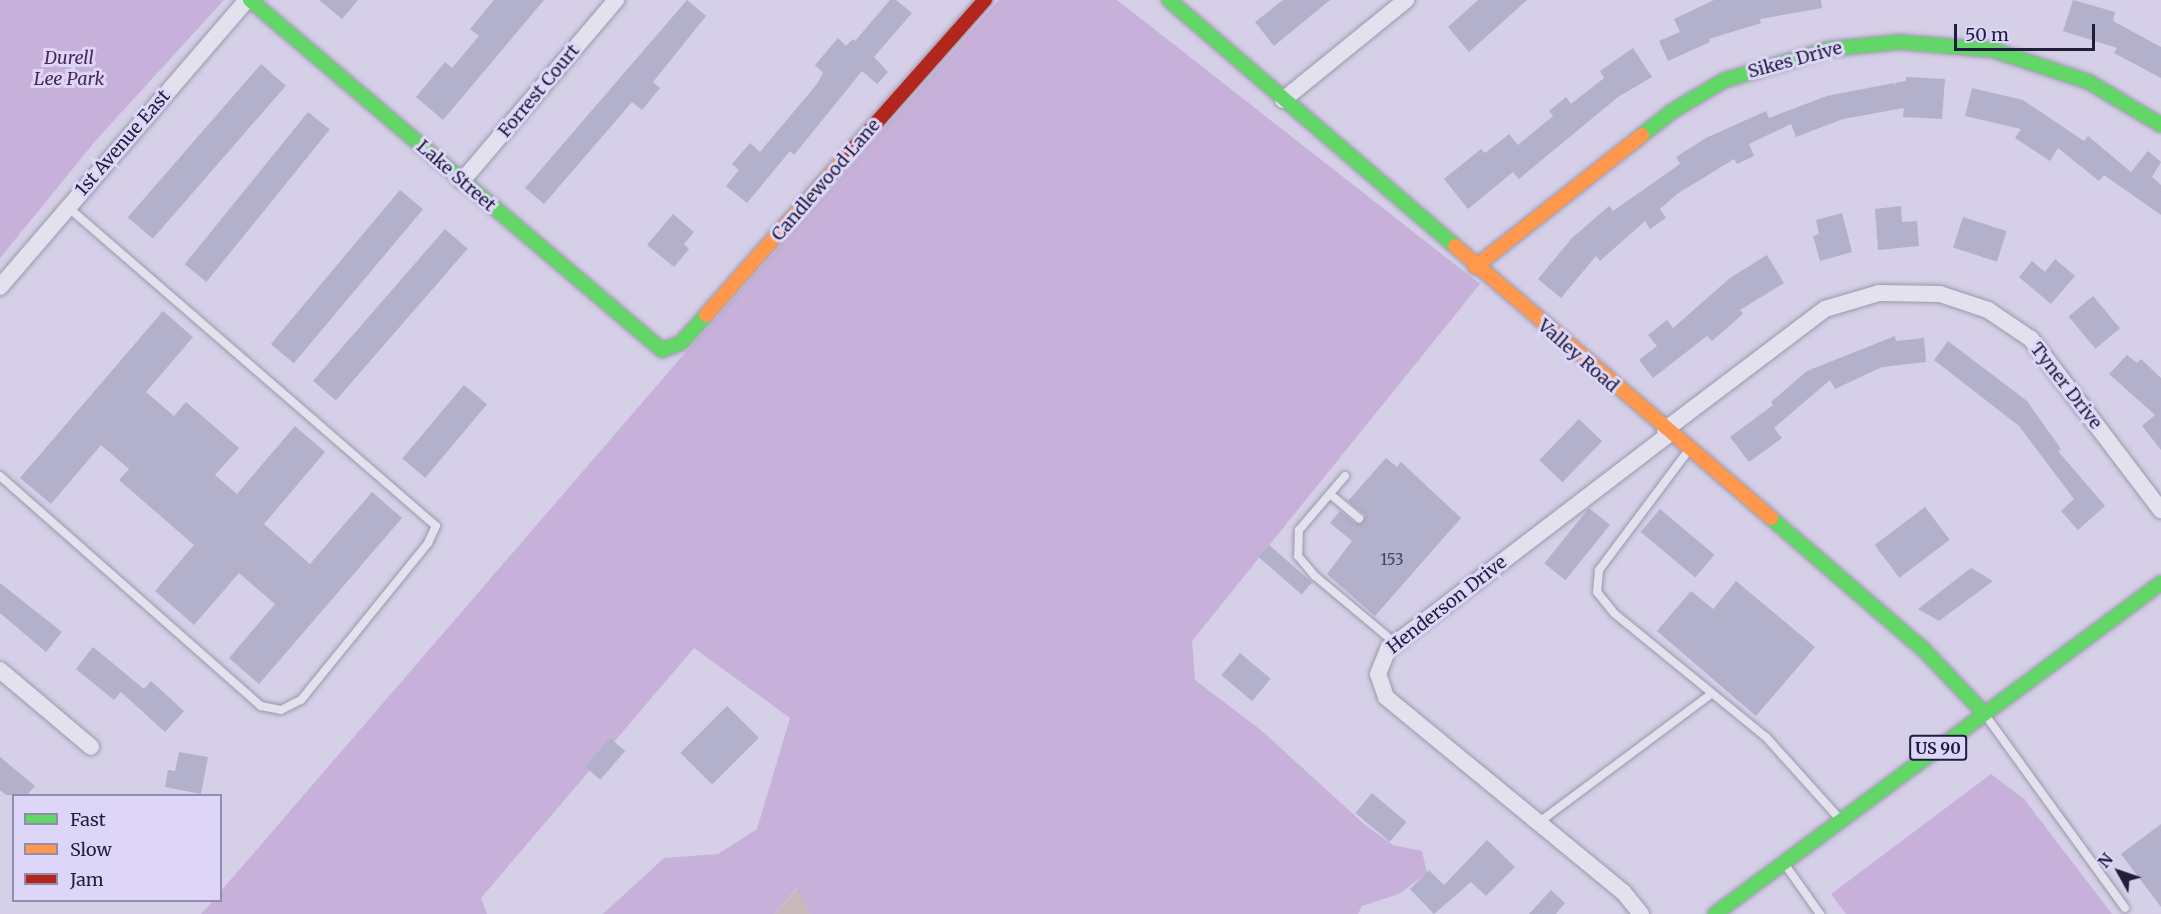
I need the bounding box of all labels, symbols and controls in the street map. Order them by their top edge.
scale bar [1957,12,2098,50]
text: 50 m [1965,23,2009,46]
street label: Sikes Drive [1746,37,1844,83]
street label: Forrest Court [494,40,584,142]
park label: Durell Lee Park [34,48,104,90]
street label: 1st Avenue East [71,86,175,200]
street label: Candlewood Lane [767,115,885,245]
street label: Lake Street [412,136,500,216]
street label: Valley Road [1533,315,1623,397]
street label: Tyner Drive [2026,338,2106,434]
house number: 153 [1381,551,1403,569]
street label: Henderson Drive [1383,552,1511,658]
road number: US 90 [1908,735,1968,761]
legend [12,794,222,902]
text: Fast [70,808,106,831]
text: Slow [70,838,112,861]
north arrow [2089,842,2149,902]
text: N [2093,849,2117,872]
text: Jam [70,868,104,891]

